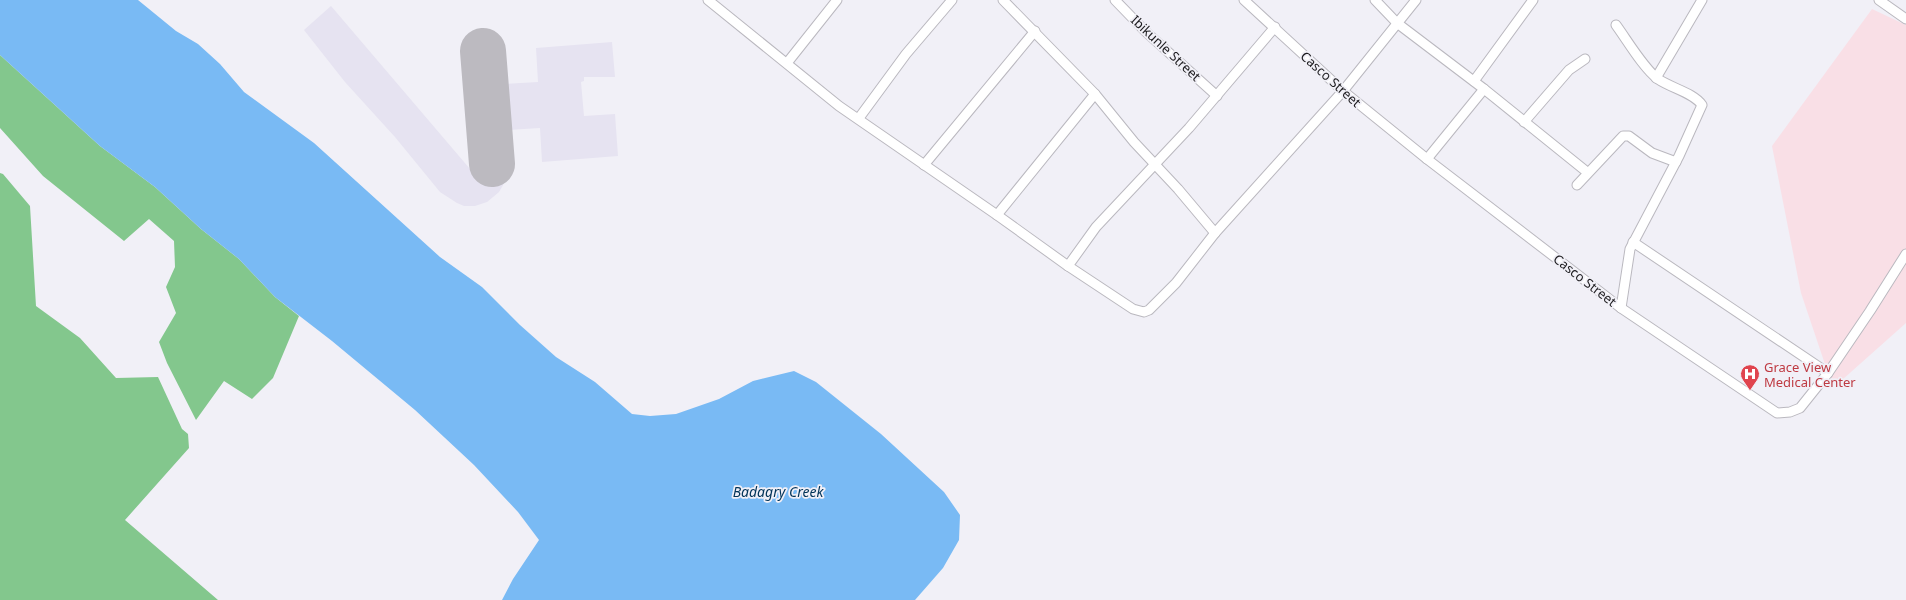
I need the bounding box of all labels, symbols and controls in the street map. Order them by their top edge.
street label: Ibikunle Street [1127,11,1205,85]
street label: Casco Street [1297,47,1365,111]
street label: Casco Street [1550,250,1621,311]
place label: Grace View Medical Center [1764,358,1856,391]
hospital icon: Grace View Medical Center [1739,363,1761,391]
water label: Badagry Creek [733,482,824,501]

